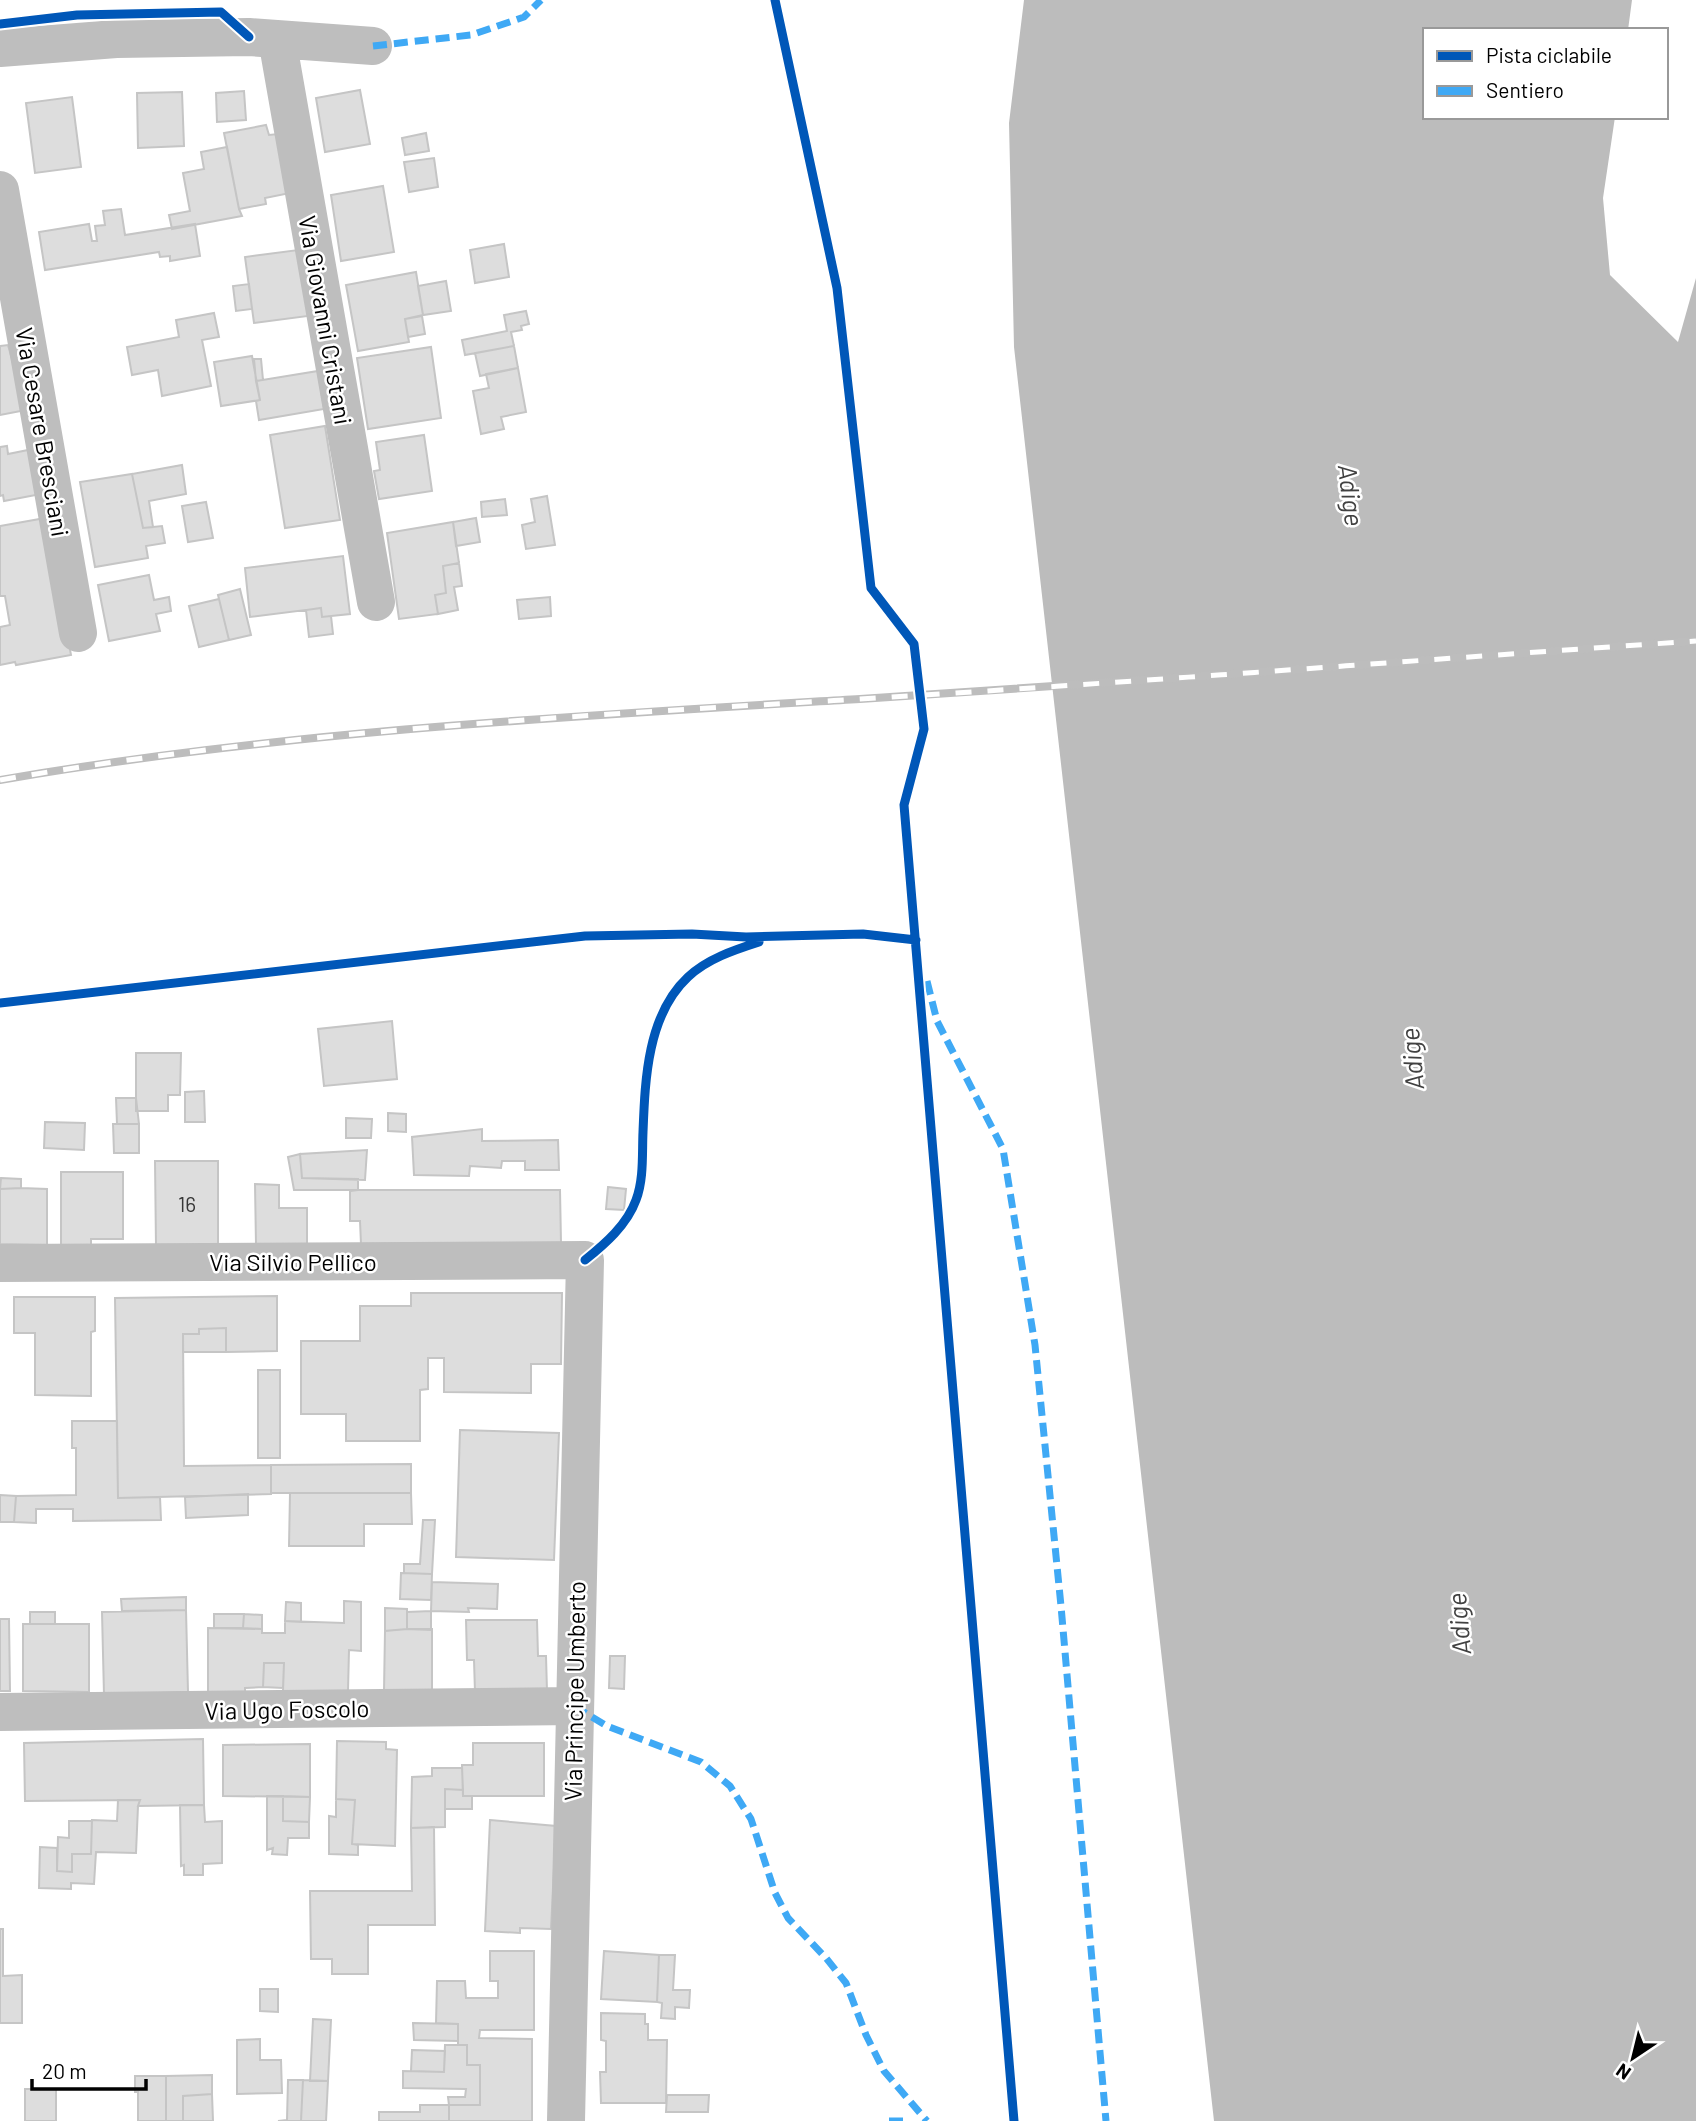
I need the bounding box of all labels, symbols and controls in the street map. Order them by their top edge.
legend [1423,28,1668,119]
text: Pista ciclabile [1486,42,1612,67]
text: Sentiero [1486,77,1564,102]
street label: Via Giovanni Cristani [293,213,359,427]
street label: Via Cesare Bresciani [10,325,76,539]
water label: Adige [1333,462,1371,528]
water label: Adige [1393,1027,1429,1091]
house number: 16 [178,1191,196,1216]
street label: Via Silvio Pellico [209,1247,377,1276]
street label: Via Principe Umberto [558,1581,590,1801]
water label: Adige [1440,1592,1476,1656]
street label: Via Ugo Foscolo [204,1693,370,1725]
north arrow [1598,2023,1668,2093]
scale bar [32,2048,145,2092]
text: 20 m [42,2058,87,2083]
text: N [1611,2059,1635,2085]

